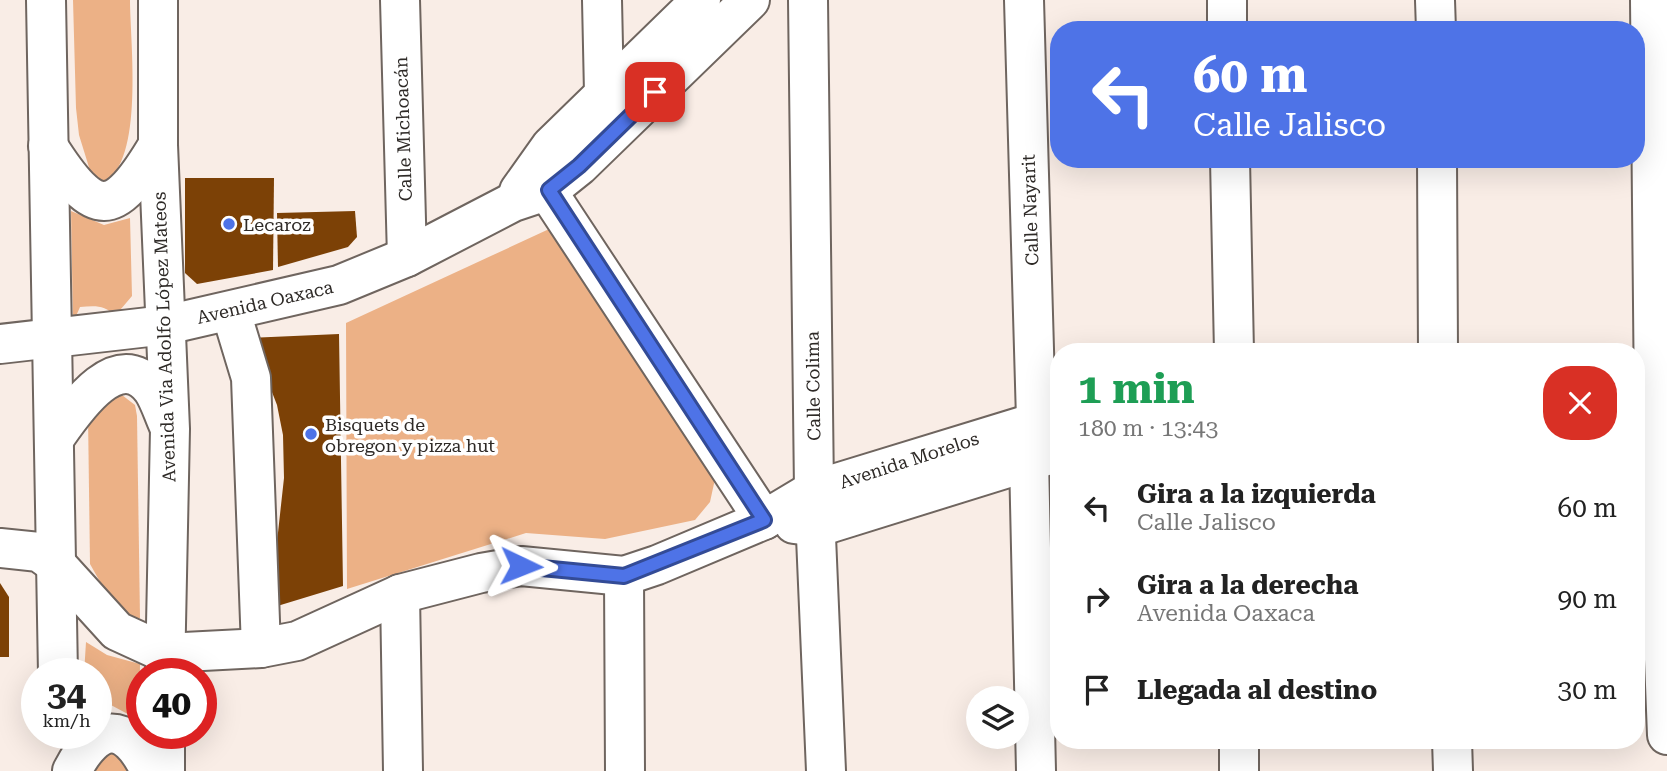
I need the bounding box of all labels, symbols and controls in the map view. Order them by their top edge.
text: 60 m [1193,47,1308,104]
icon: left [1078,49,1169,140]
street label: Calle Michoacán [390,56,416,202]
pin [625,62,685,122]
icon: arrive [636,73,674,111]
text: Calle Jalisco [1193,106,1386,144]
street label: Calle Nayarit [1018,154,1042,266]
street label: Avenida Via Adolfo López Mateos [148,191,180,483]
place label: Lecaroz [243,214,311,235]
marker: Lecaroz [221,216,237,232]
street label: Avenida Oaxaca [195,276,335,328]
street label: Calle Colima [802,331,824,441]
text: 1 min [1078,364,1195,413]
button: close [1543,366,1617,440]
place label: Bisquets de obregon y pizza hut [325,414,495,456]
text: 180 m · 13:43 [1078,415,1218,442]
marker: Bisquets de obregon y pizza hut [303,426,319,442]
street label: Avenida Morelos [837,428,981,492]
text: Gira a la izquierda [1137,479,1376,509]
icon: left [1078,489,1116,527]
text: 60 m [1558,493,1617,523]
text: Calle Jalisco [1137,509,1276,536]
position arrow [484,529,558,603]
text: Gira a la derecha [1137,570,1358,600]
icon: right [1078,580,1116,618]
text: 90 m [1558,584,1617,614]
text: Avenida Oaxaca [1137,600,1315,627]
speed limit sign: 40 [126,658,217,749]
icon: arrive [1078,671,1116,709]
text: 34 [47,674,86,715]
text: Llegada al destino [1137,675,1377,705]
text: 30 m [1558,675,1617,705]
map controls [966,686,1029,749]
button: layers [966,686,1029,749]
text: km/h [42,710,91,731]

